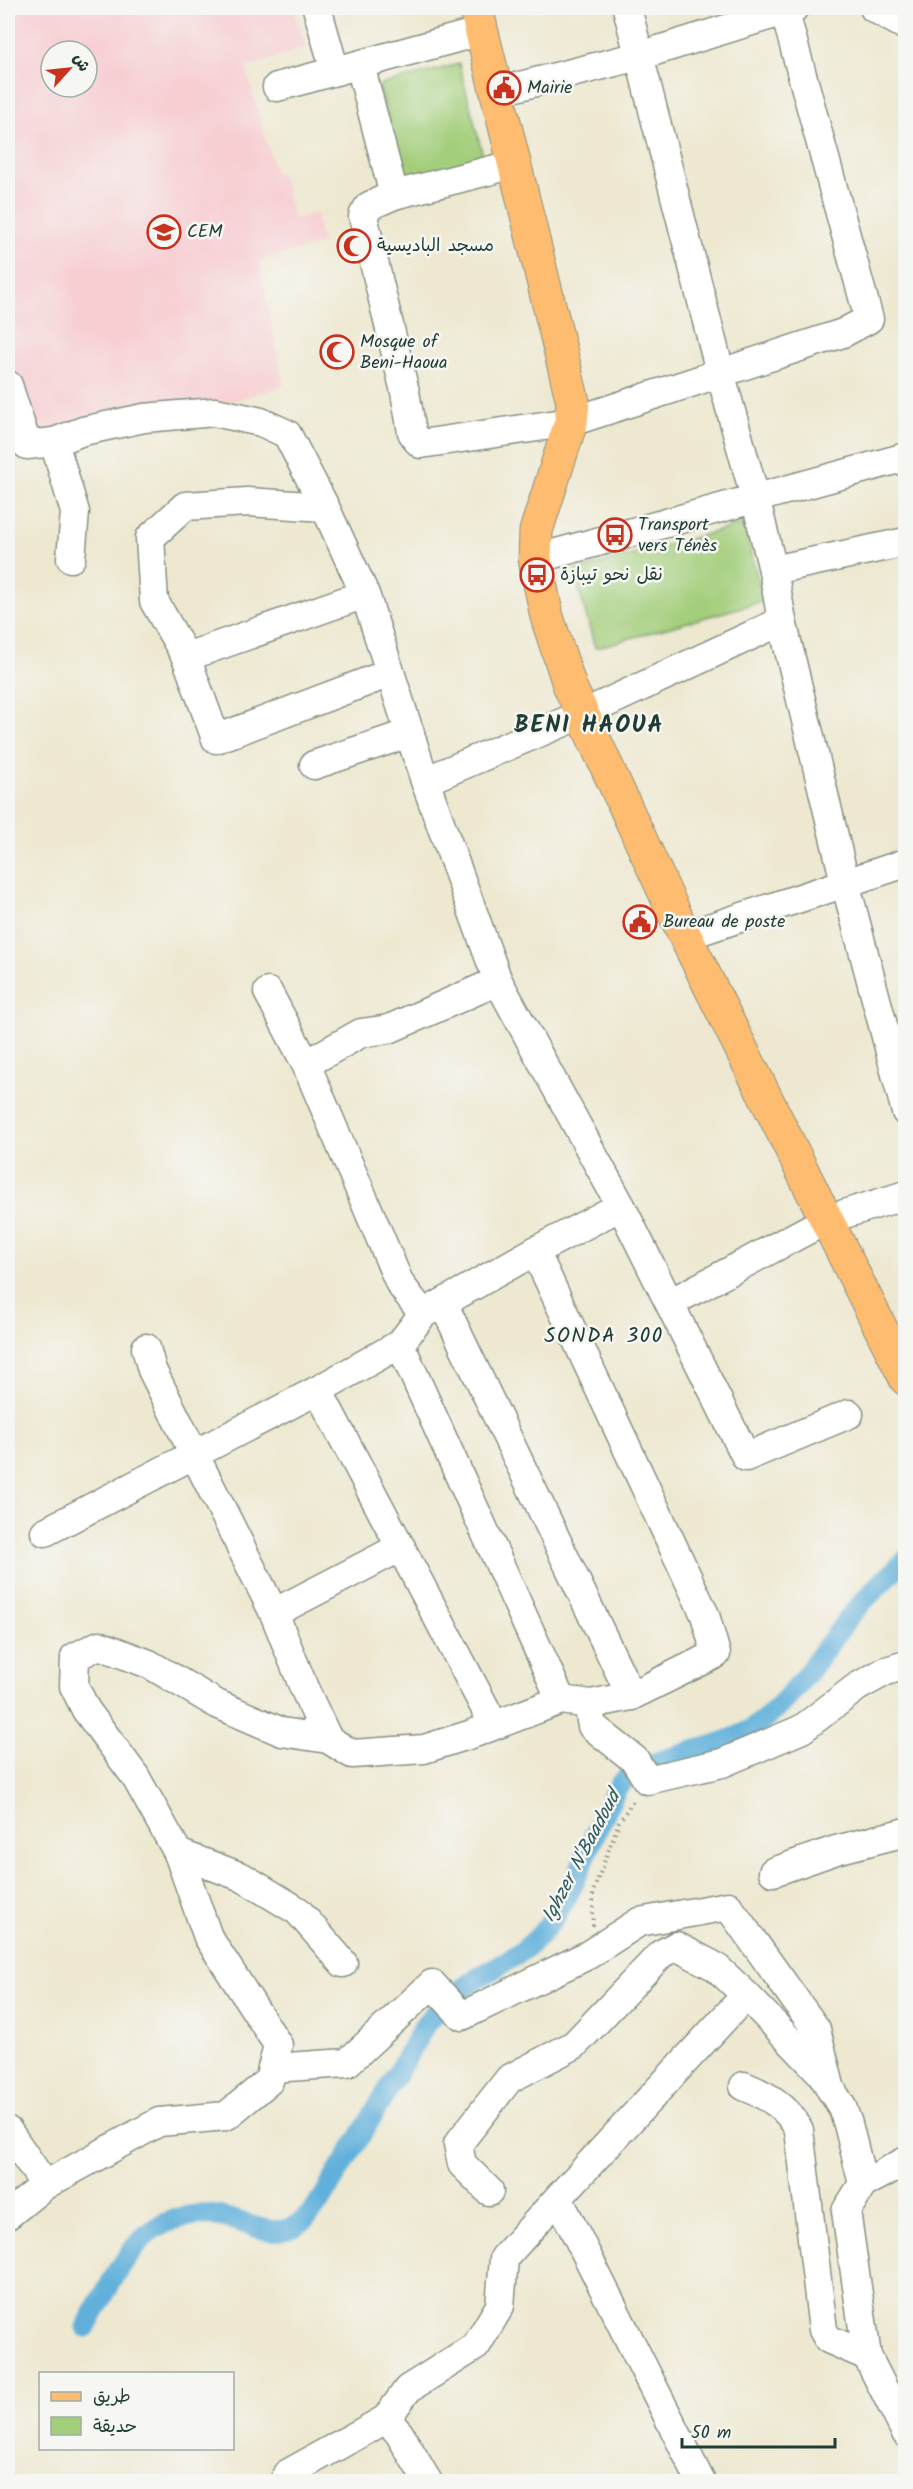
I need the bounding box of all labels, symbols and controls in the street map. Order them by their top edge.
north arrow [39,39,99,99]
text: ش [66,49,96,76]
public building icon: Mairie [486,70,522,106]
place label: Mairie [527,74,572,103]
school or university icon: CEM [146,214,182,250]
place label: CEM [187,218,223,247]
mosque icon: مسجد الباديسية [336,228,372,264]
place label: مسجد الباديسية [377,232,494,261]
place label: Mosque of Beni-Haoua [360,328,447,378]
mosque icon: Mosque of Beni-Haoua [319,334,355,370]
place label: Transport vers Ténès [638,511,718,561]
bus stop icon: Transport vers Ténès [597,517,633,553]
bus stop icon: نقل نحو تيبازة [519,557,555,593]
place label: نقل نحو تيبازة [560,561,663,590]
district label: BENI HAOUA [514,706,664,745]
public building icon: Bureau de poste [622,904,658,940]
place label: Bureau de poste [663,908,785,937]
district label: SONDA 300 [544,1320,664,1353]
water label: Ighzer N'Baadoud [534,1781,633,1929]
legend [39,2372,234,2450]
text: طريق [93,2383,131,2412]
scale bar [682,2411,835,2449]
text: حديقة [93,2413,137,2442]
text: 50 m [691,2419,731,2448]

